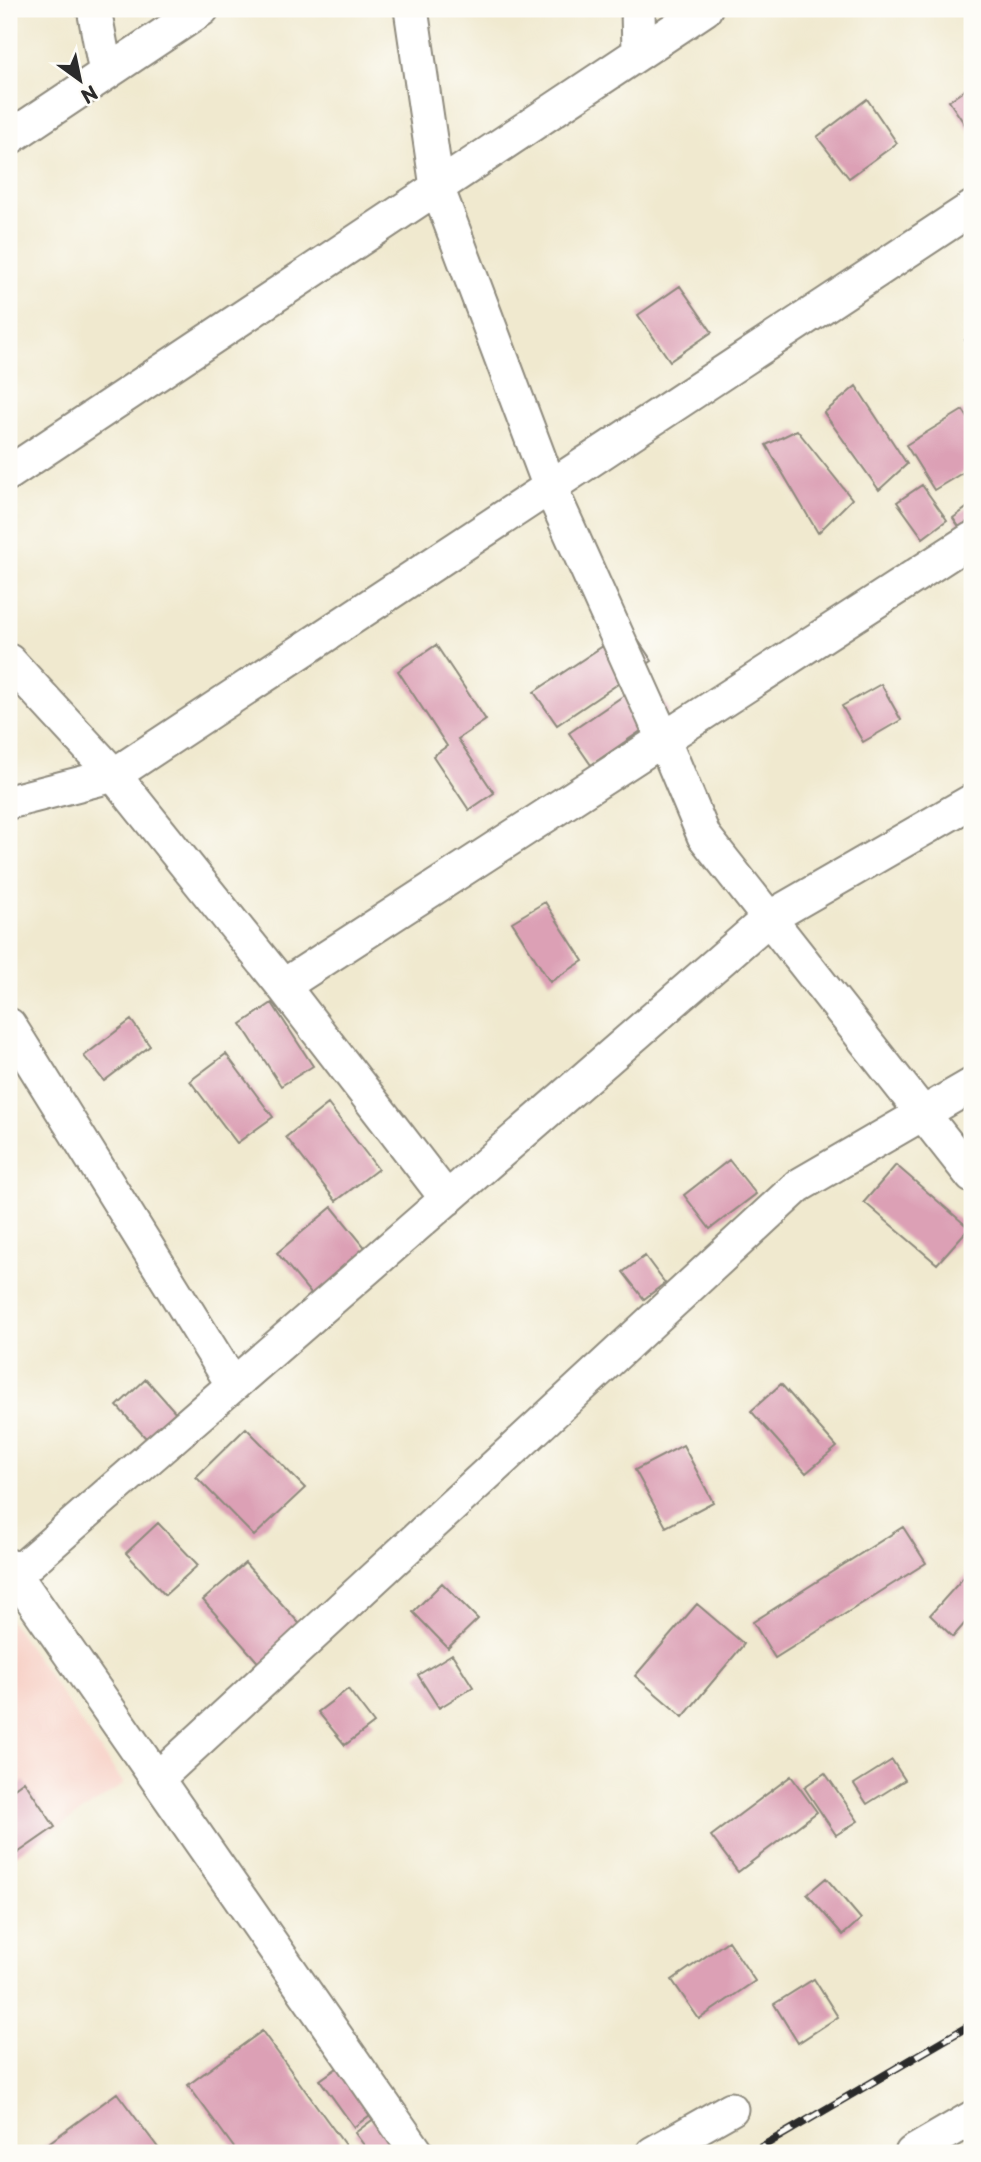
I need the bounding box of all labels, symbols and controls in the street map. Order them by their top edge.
north arrow [46,46,116,116]
text: N [76,79,104,111]

